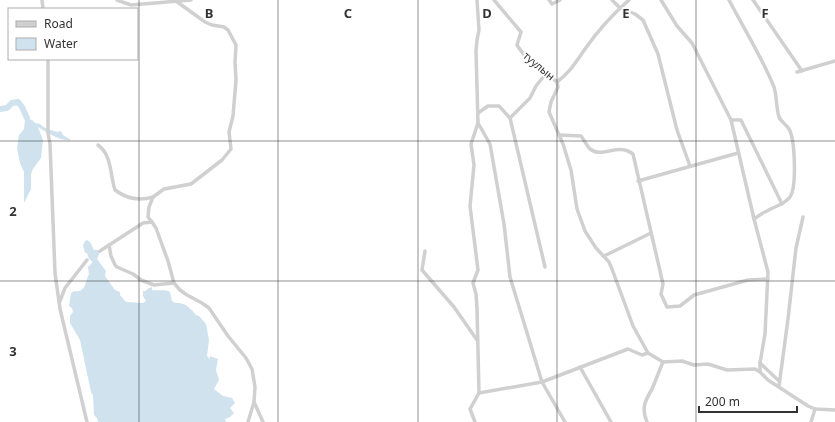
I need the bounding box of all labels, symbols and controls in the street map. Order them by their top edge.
text: B [205,4,213,22]
text: C [344,4,352,22]
text: D [482,4,492,22]
text: E [622,4,630,22]
text: F [761,4,769,22]
legend [8,8,138,60]
text: Road [44,15,73,32]
text: Water [44,35,78,52]
street label: туулын [520,48,558,83]
text: 2 [9,202,17,220]
text: 3 [9,342,17,360]
scale bar [699,388,797,414]
text: 200 m [705,393,740,410]

